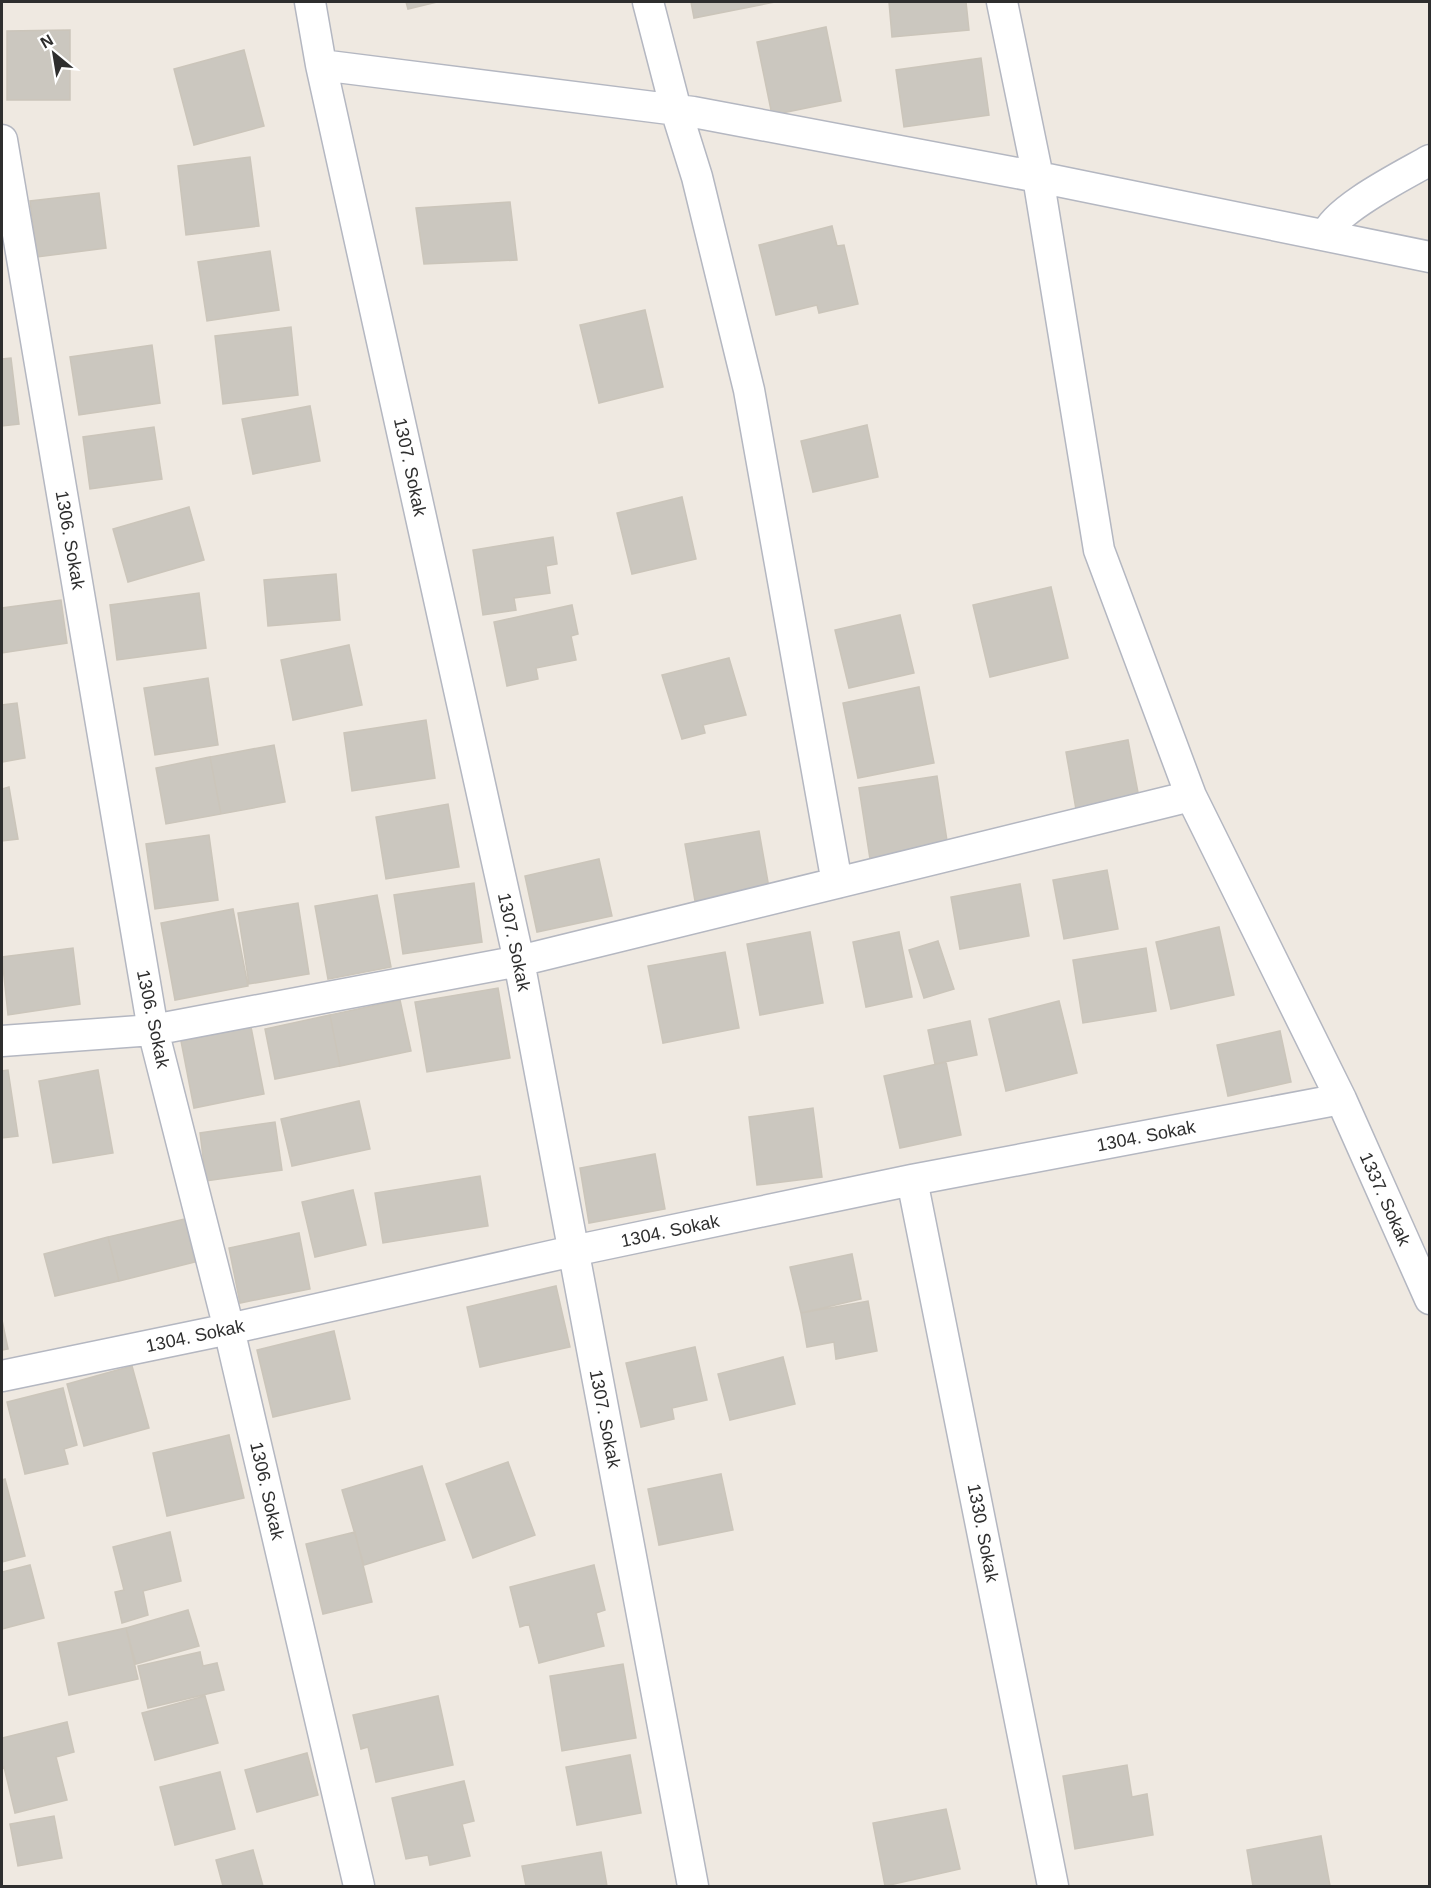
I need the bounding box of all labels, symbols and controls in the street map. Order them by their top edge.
north arrow [24,24,84,84]
text: N [37,31,56,52]
street label: 1307. Sokak [390,416,430,519]
street label: 1306. Sokak [51,489,89,592]
street label: 1307. Sokak [494,891,534,994]
street label: 1306. Sokak [133,968,173,1071]
street label: 1304. Sokak [1095,1116,1198,1155]
street label: 1337. Sokak [1356,1149,1415,1250]
street label: 1304. Sokak [619,1211,722,1251]
street label: 1304. Sokak [144,1316,247,1356]
street label: 1307. Sokak [586,1368,625,1471]
street label: 1306. Sokak [246,1440,288,1543]
street label: 1330. Sokak [964,1482,1003,1585]

